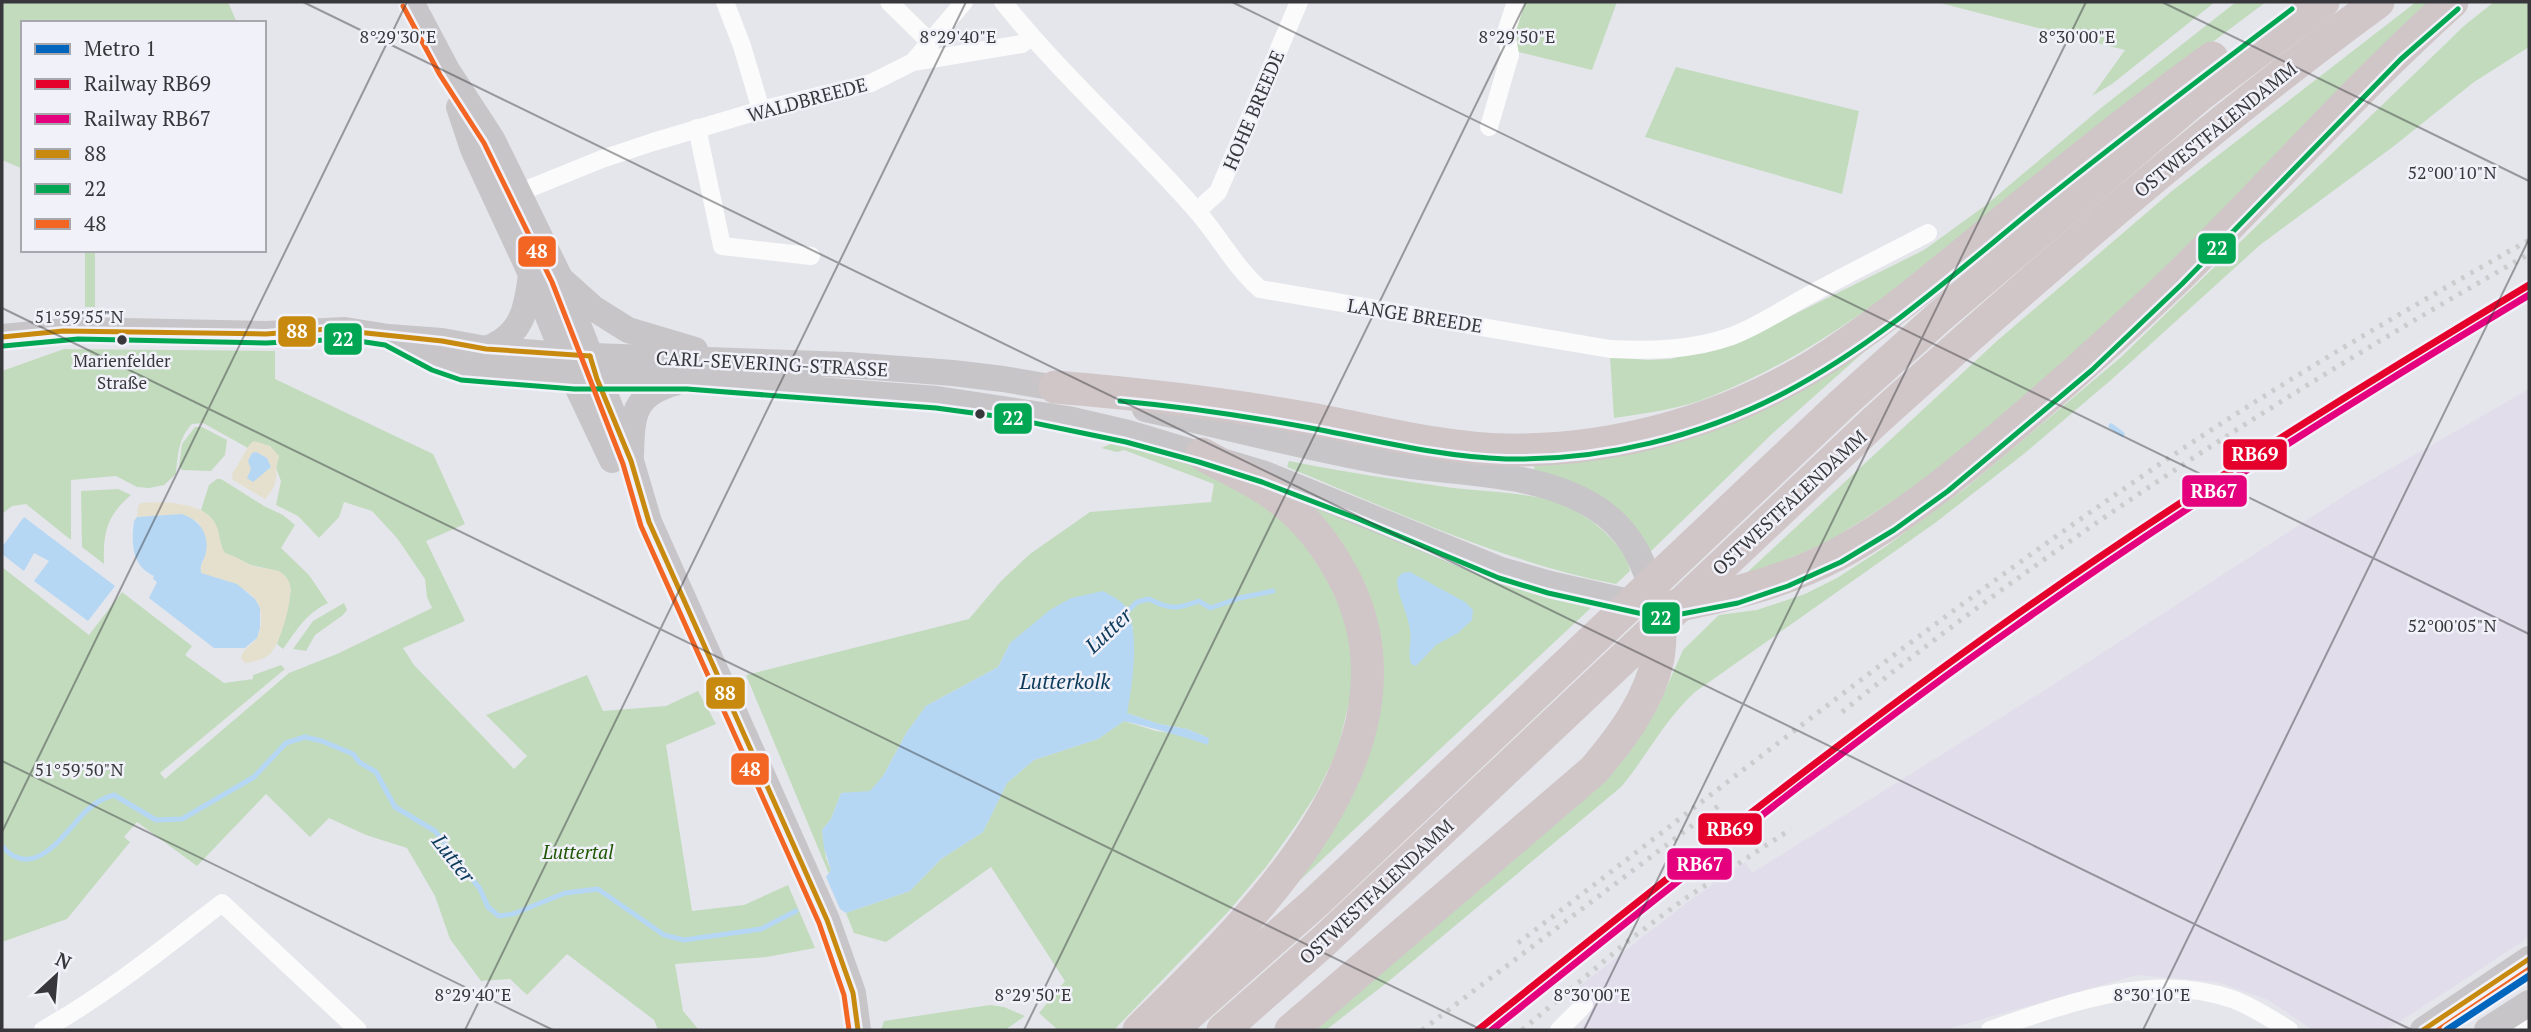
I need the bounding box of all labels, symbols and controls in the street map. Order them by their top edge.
legend [21,21,266,252]
text: 8°29'30"E [360,24,436,48]
text: 8°29'40"E [920,24,996,48]
text: 8°29'50"E [1479,24,1555,48]
text: 8°30'00"E [2039,24,2115,48]
text: Metro 1 [84,34,157,62]
street label: HOHE BREEDE [1217,46,1289,174]
street label: OSTWESTFALENDAMM [2128,56,2302,202]
text: Railway RB69 [84,69,211,97]
street label: WALDBREEDE [744,71,870,127]
text: Railway RB67 [84,104,211,132]
text: 88 [84,139,106,167]
text: 52°00'10"N [2407,160,2497,184]
text: 22 [84,174,106,202]
text: 48 [84,209,106,237]
line badge: 22 [2197,232,2237,265]
line badge: 48 [517,235,557,268]
text: 22 [2206,235,2228,260]
text: 48 [526,238,548,263]
street label: LANGE BREEDE [1346,292,1484,338]
text: 51°59'55"N [34,304,124,328]
line badge: 88 [277,315,317,348]
text: 88 [286,318,308,343]
line badge: 22 [323,322,363,356]
text: 22 [332,326,354,351]
marker: Marienfelder Straße [115,333,129,347]
street label: CARL-SEVERING-STRASSE [655,344,889,382]
place label: Marienfelder Straße [73,349,171,394]
line badge: 22 [993,402,1033,435]
text: 22 [1002,405,1024,430]
unlabelled marker [973,407,987,421]
street label: OSTWESTFALENDAMM [1706,424,1872,580]
line badge: RB69 [2222,438,2288,471]
text: RB69 [2231,441,2279,466]
line badge: RB67 [2181,474,2248,508]
text: RB67 [2190,478,2238,503]
water label: Lutter [1078,601,1138,659]
line badge: 22 [1641,601,1681,635]
text: 22 [1650,605,1672,630]
text: 52°00'05"N [2407,613,2497,637]
water label: Lutterkolk [1019,667,1111,695]
line badge: 88 [705,676,746,710]
text: 88 [714,680,736,705]
line badge: 48 [730,752,770,786]
text: 48 [739,756,761,781]
text: 51°59'50"N [34,757,124,781]
line badge: RB69 [1697,812,1763,846]
street label: OSTWESTFALENDAMM [1293,813,1459,969]
text: RB69 [1706,816,1754,841]
water label: Lutter [426,827,482,889]
park label: Luttertal [541,839,614,864]
line badge: RB67 [1666,847,1733,881]
text: RB67 [1676,851,1724,876]
north arrow [21,941,91,1011]
text: N [52,946,76,975]
text: 8°29'40"E [435,982,511,1006]
text: 8°29'50"E [995,982,1071,1006]
text: 8°30'00"E [1554,982,1630,1006]
text: 8°30'10"E [2114,982,2190,1006]

